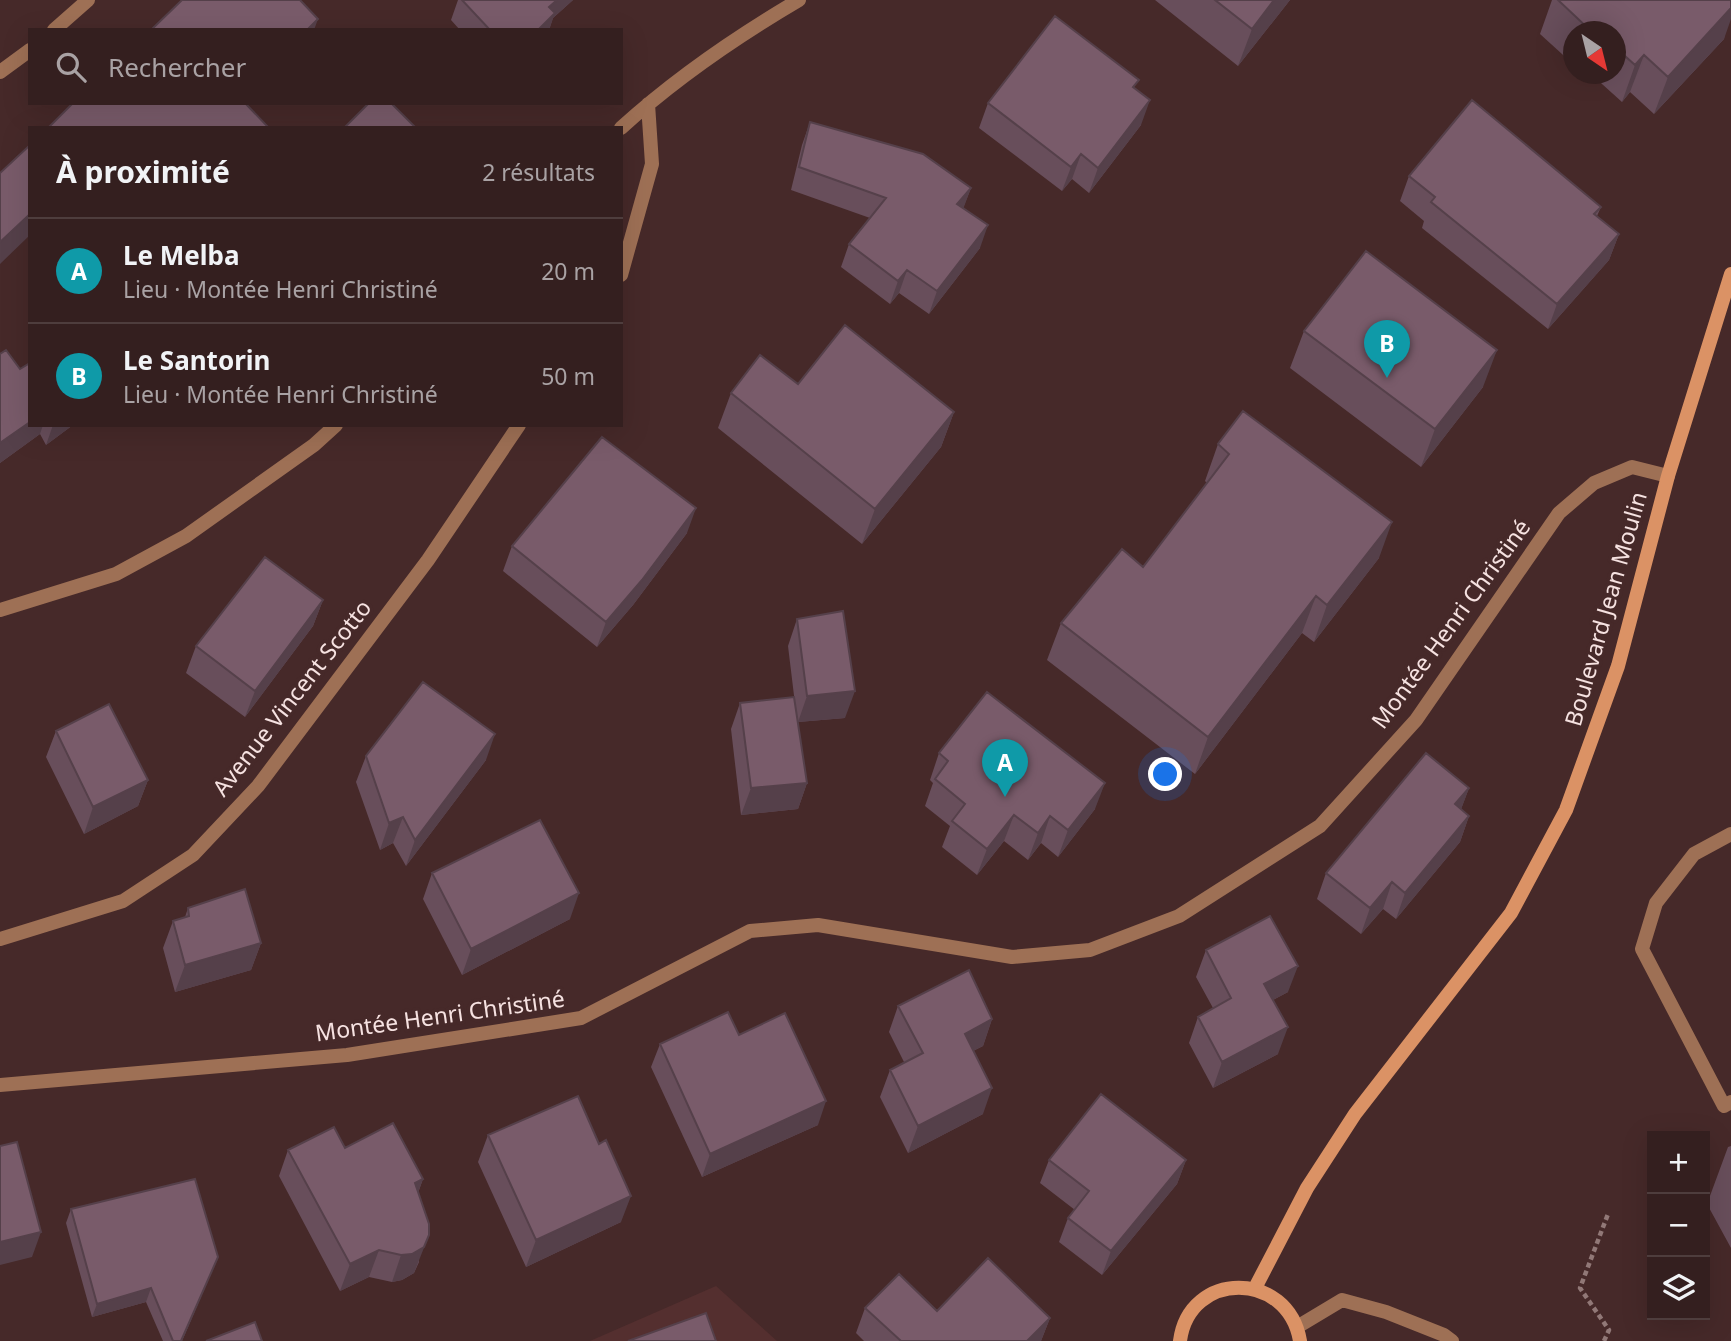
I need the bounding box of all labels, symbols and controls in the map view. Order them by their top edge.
north arrow [1563,21,1626,84]
search box [28,28,623,105]
icon: search [52,48,90,86]
text: Rechercher [108,49,246,85]
text: À proximité [56,151,230,192]
text: 2 résultats [482,156,595,188]
text: Le Melba [123,237,240,273]
text: A [71,255,87,287]
text: 20 m [541,255,595,287]
text: Lieu · Montée Henri Christiné [123,273,438,305]
pin: B [1364,320,1410,378]
text: Le Santorin [123,342,270,378]
text: B [71,360,87,392]
text: 50 m [541,360,595,392]
text: Lieu · Montée Henri Christiné [123,378,438,410]
street label: Boulevard Jean Moulin [1556,488,1654,730]
street label: Montée Henri Christiné [1363,512,1537,735]
street label: Avenue Vincent Scotto [204,592,378,802]
pin: A [982,739,1028,797]
your location [1148,757,1182,791]
street label: Montée Henri Christiné [313,982,567,1048]
map controls [1647,1131,1710,1320]
button: + [1647,1131,1710,1194]
button: − [1647,1194,1710,1257]
button: layers [1647,1257,1710,1320]

